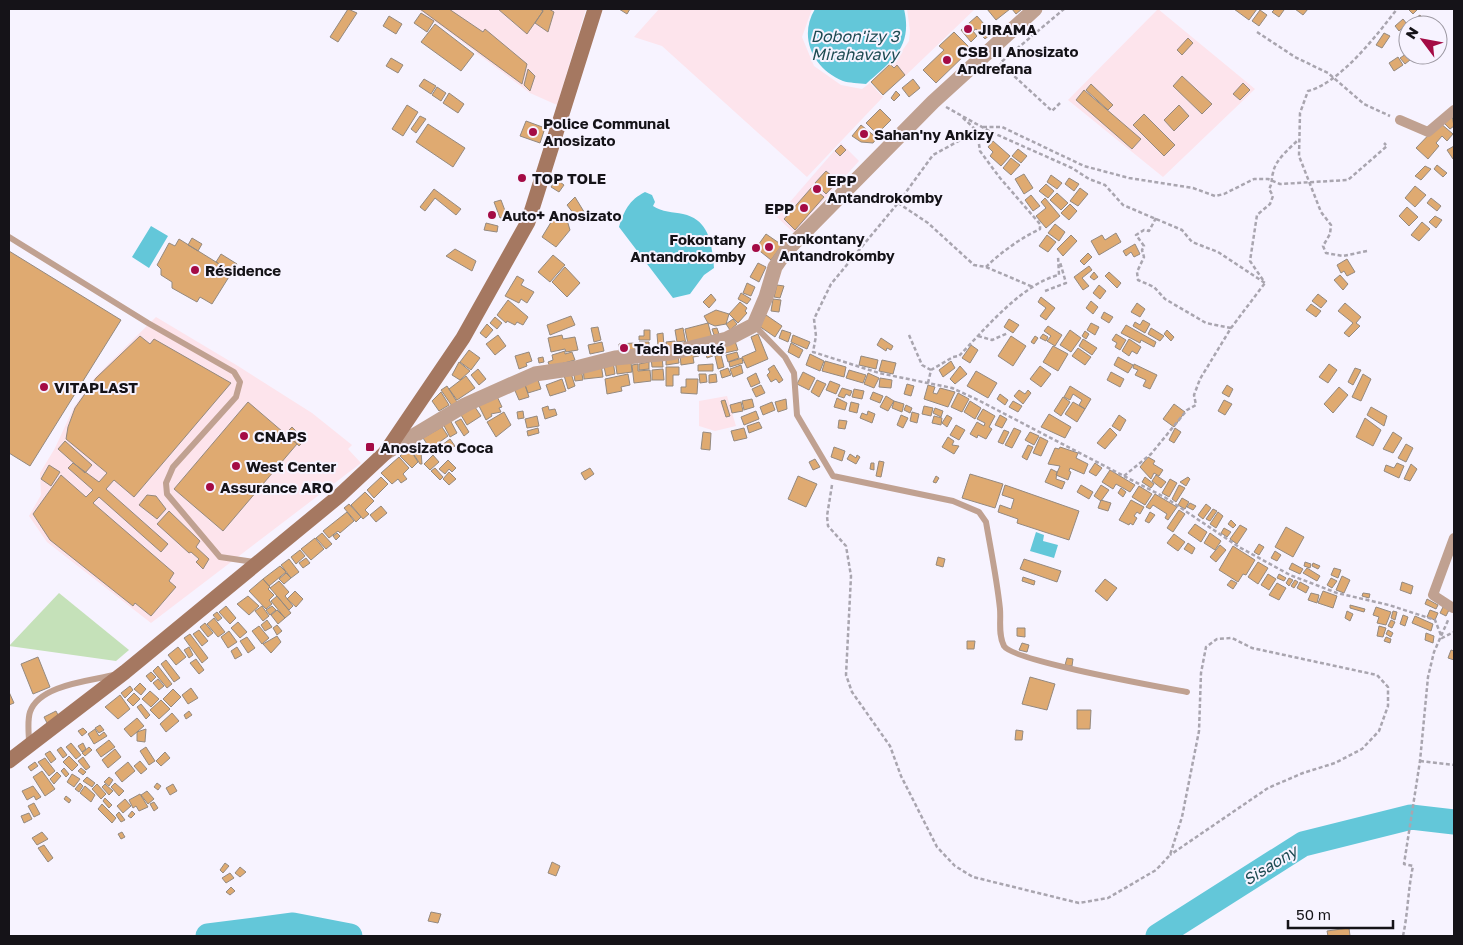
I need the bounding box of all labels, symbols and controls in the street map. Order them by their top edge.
north arrow [1398,15,1448,65]
place label: JIRAMA [978,20,1037,38]
marker: JIRAMA [962,23,974,35]
text: N [1402,24,1422,42]
water label: Dobon'izy 3 Mirahavavy [811,26,901,64]
place label: CSB II Anosizato Andrefana [957,42,1079,77]
marker: CSB II Anosizato Andrefana [941,54,953,66]
place label: Police Communal Anosizato [543,114,670,149]
place label: Sahan'ny Ankizy [874,125,994,143]
marker: Police Communal Anosizato [527,126,539,138]
marker: Sahan'ny Ankizy [858,128,870,140]
place label: TOP TOLE [532,169,606,187]
place label: EPP Antandrokomby [827,171,943,206]
marker: TOP TOLE [516,172,528,184]
marker: EPP Antandrokomby [811,183,823,195]
place label: EPP [765,199,794,217]
marker: EPP [798,202,810,214]
place label: Auto+ Anosizato [502,206,621,224]
marker: Auto+ Anosizato [486,209,498,221]
place label: Fonkontany Antandrokomby [779,229,895,264]
place label: Fokontany Antandrokomby [630,230,746,265]
marker: Fonkontany Antandrokomby [763,241,775,253]
marker: Fokontany Antandrokomby [750,242,762,254]
place label: Résidence [205,261,281,279]
marker: Résidence [189,264,201,276]
place label: Tach Beauté [634,339,725,357]
marker: Tach Beauté [618,342,630,354]
place label: VITAPLAST [54,378,138,396]
marker: VITAPLAST [38,381,50,393]
place label: CNAPS [254,427,307,445]
marker: CNAPS [238,430,250,442]
place label: Anosizato Coca [380,438,494,456]
marker: Anosizato Coca [364,441,376,453]
place label: West Center [246,457,337,475]
marker: West Center [230,460,242,472]
place label: Assurance ARO [220,478,334,496]
marker: Assurance ARO [204,481,216,493]
water label: Sisaony [1239,840,1303,889]
scale bar [1288,898,1393,930]
text: 50 m [1296,905,1331,923]

